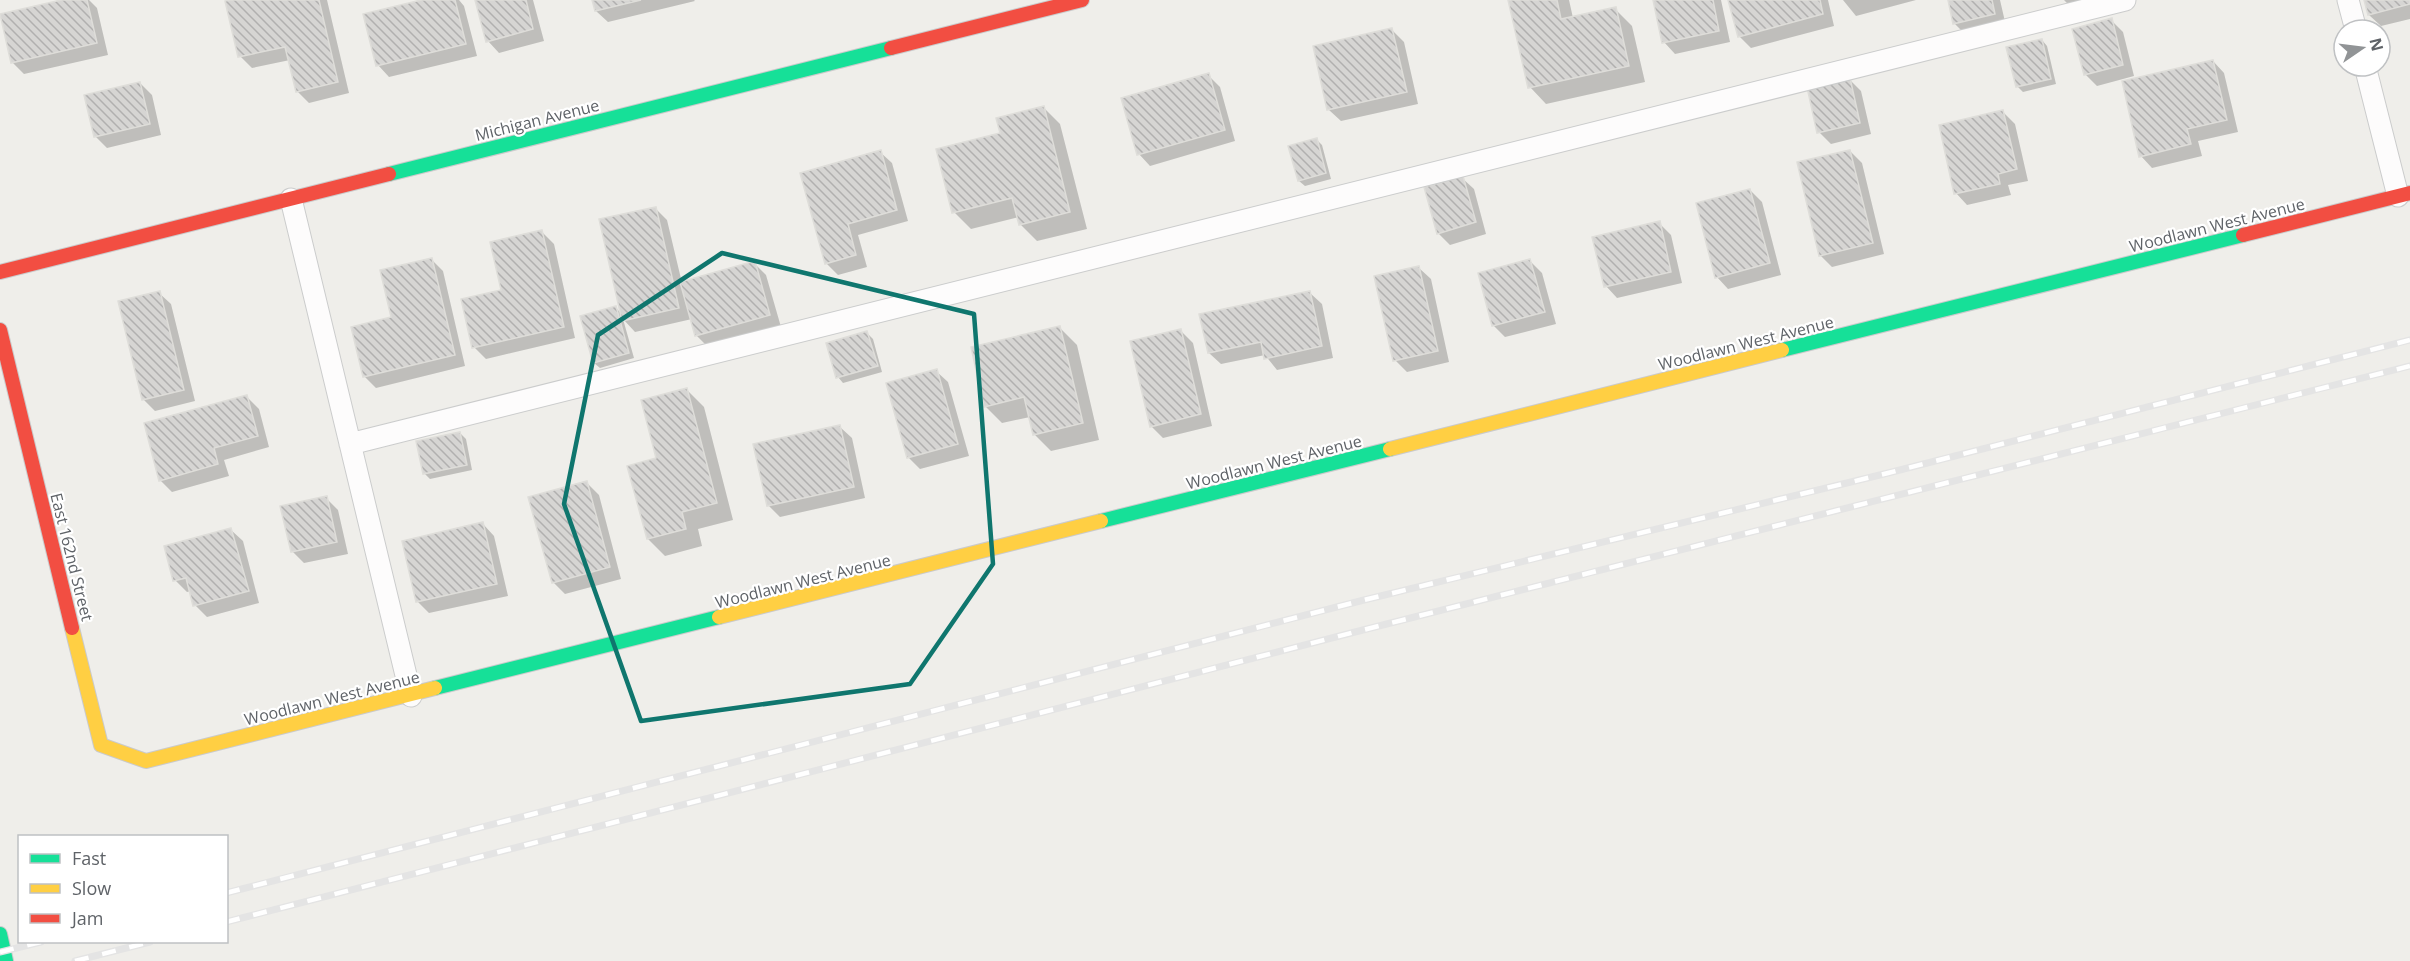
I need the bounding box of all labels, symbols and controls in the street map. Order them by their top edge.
north arrow [2332,18,2392,78]
text: N [2364,35,2389,53]
street label: Michigan Avenue [473,94,601,146]
street label: Woodlawn West Avenue [2127,193,2307,257]
street label: Woodlawn West Avenue [1656,311,1836,375]
street label: Woodlawn West Avenue [1184,430,1364,494]
street label: East 162nd Street [45,491,99,624]
street label: Woodlawn West Avenue [713,549,893,613]
street label: Woodlawn West Avenue [242,666,422,730]
legend [18,835,228,943]
text: Fast [72,846,106,870]
text: Slow [72,876,111,900]
text: Jam [70,906,104,930]

